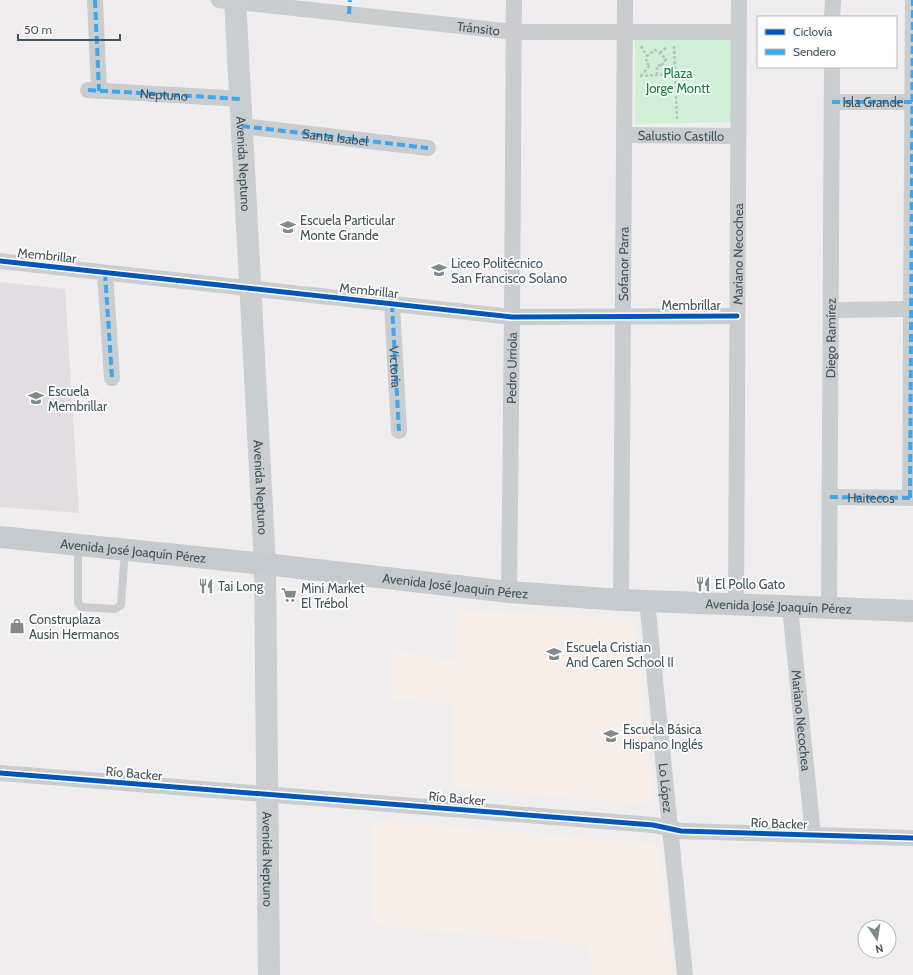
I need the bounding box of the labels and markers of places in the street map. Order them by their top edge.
place label: Escuela Particular Monte Grande [300,212,396,243]
school or university icon: Escuela Particular Monte Grande [279,218,297,236]
place label: Liceo Politécnico San Francisco Solano [451,255,567,286]
school or university icon: Liceo Politécnico San Francisco Solano [430,261,448,279]
place label: Escuela Membrillar [48,383,108,414]
school or university icon: Escuela Membrillar [27,389,45,407]
restaurant icon: El Pollo Gato [694,575,712,593]
place label: El Pollo Gato [715,576,785,592]
restaurant icon: Tai Long [197,577,215,595]
place label: Tai Long [218,578,264,594]
place label: Mini Market El Trébol [301,580,365,611]
supermarket icon: Mini Market El Trébol [280,586,298,604]
place label: Construplaza Ausin Hermanos [29,611,120,642]
shop icon: Construplaza Ausin Hermanos [8,617,26,635]
place label: Escuela Cristian And Caren School II [566,639,674,670]
school or university icon: Escuela Cristian And Caren School II [545,645,563,663]
place label: Escuela Básica Hispano Inglés [623,721,704,752]
school or university icon: Escuela Básica Hispano Inglés [602,727,620,745]

